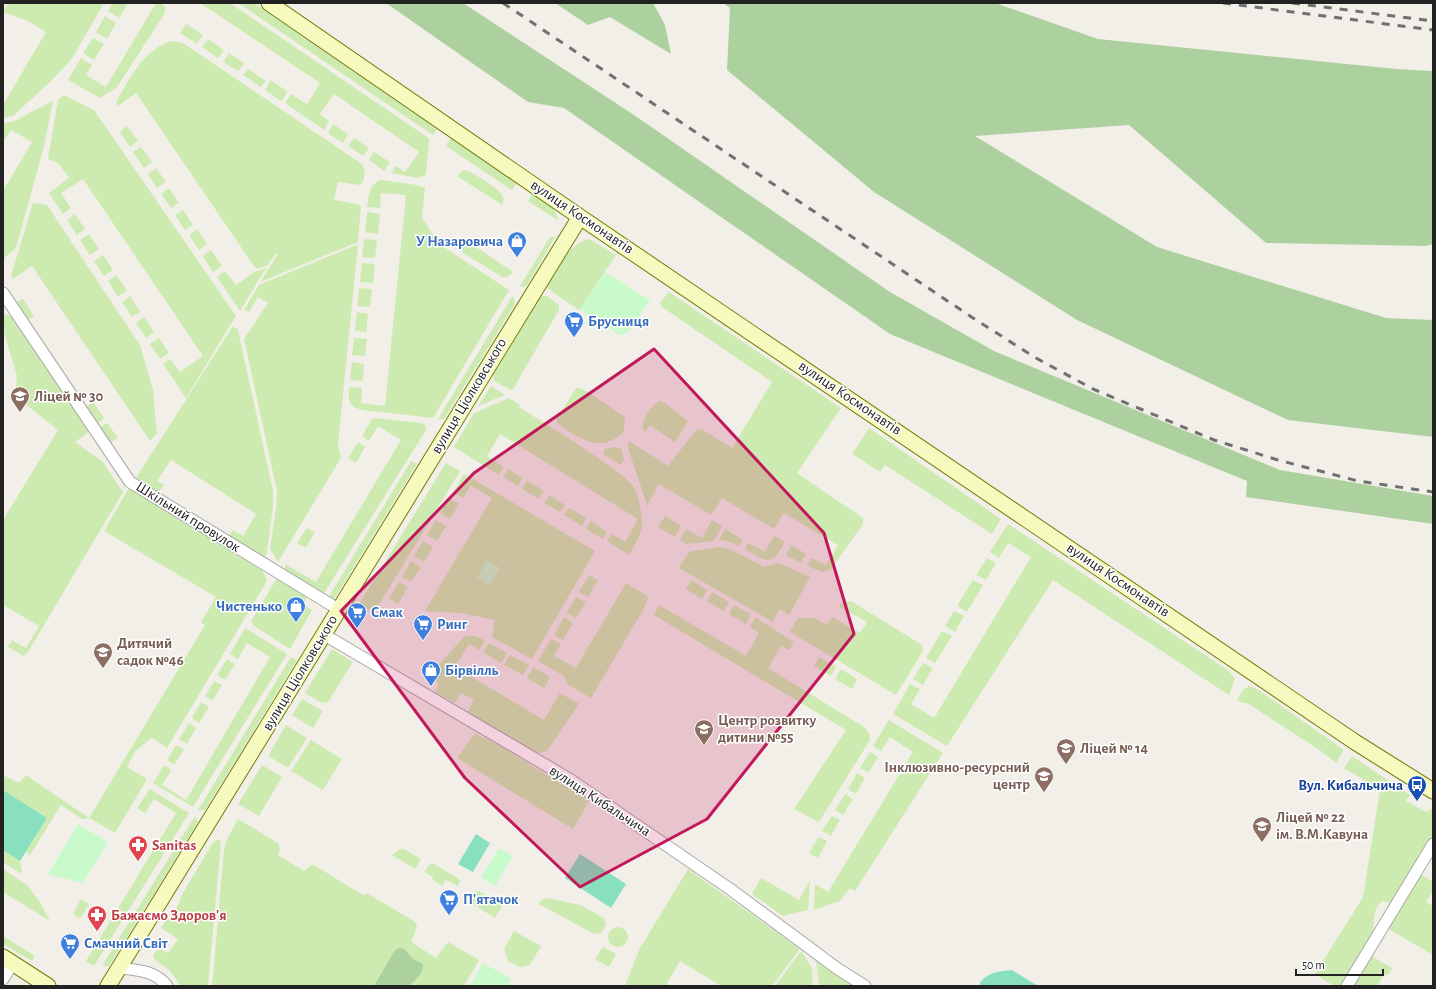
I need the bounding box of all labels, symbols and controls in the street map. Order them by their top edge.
street label: вулиця Космонавтів [528,177,636,257]
shop icon: У Назаровича [506,230,528,258]
place label: У Назаровича [416,234,503,249]
supermarket icon: Брусниця [563,310,585,338]
place label: Брусниця [588,314,649,329]
street label: вулиця Ціолковського [429,336,509,456]
street label: вулиця Космонавтів [796,358,904,438]
school or university icon: Ліцей № 30 [9,385,31,413]
place label: Ліцей № 30 [34,389,103,404]
street label: Шкільний провулок [133,479,243,555]
street label: вулиця Космонавтів [1064,540,1172,620]
shop icon: Чистенько [285,595,307,623]
place label: Чистенько [216,599,282,614]
supermarket icon: Смак [346,601,368,629]
place label: Смак [371,605,404,620]
street label: вулиця Ціолковського [260,613,340,733]
supermarket icon: Ринг [412,613,434,641]
place label: Ринг [437,617,468,632]
place label: Дитячий садок №46 [117,636,184,668]
school or university icon: Дитячий садок №46 [92,641,114,669]
shop icon: Бірвілль [420,659,442,687]
place label: Бірвілль [445,663,499,678]
place label: Центр розвитку дитини №55 [718,713,817,745]
school or university icon: Центр розвитку дитини №55 [693,718,715,746]
school or university icon: Ліцей № 14 [1055,737,1077,765]
place label: Ліцей № 14 [1080,741,1148,756]
place label: Інклюзивно-ресурсний центр [884,760,1030,792]
street label: вулиця Кибальчича [547,763,654,839]
school or university icon: Інклюзивно-ресурсний центр [1033,765,1055,793]
bus stop icon: Вул. Кибальчича [1406,774,1428,802]
place label: Вул. Кибальчича [1298,778,1403,793]
place label: Ліцей № 22 ім. В.М.Кавуна [1276,810,1368,842]
school or university icon: Ліцей № 22 ім. В.М.Кавуна [1251,815,1273,843]
pharmacy icon: Sanitas [127,834,149,862]
place label: Sanitas [152,838,196,853]
supermarket icon: П'ятачок [438,888,460,916]
place label: П'ятачок [463,892,519,907]
pharmacy icon: Бажаємо Здоров'я [86,904,108,932]
place label: Бажаємо Здоров'я [111,908,226,923]
supermarket icon: Смачний Світ [59,932,81,960]
place label: Смачний Світ [84,936,168,951]
scale bar [1296,951,1383,977]
text: 50 m [1302,959,1325,971]

